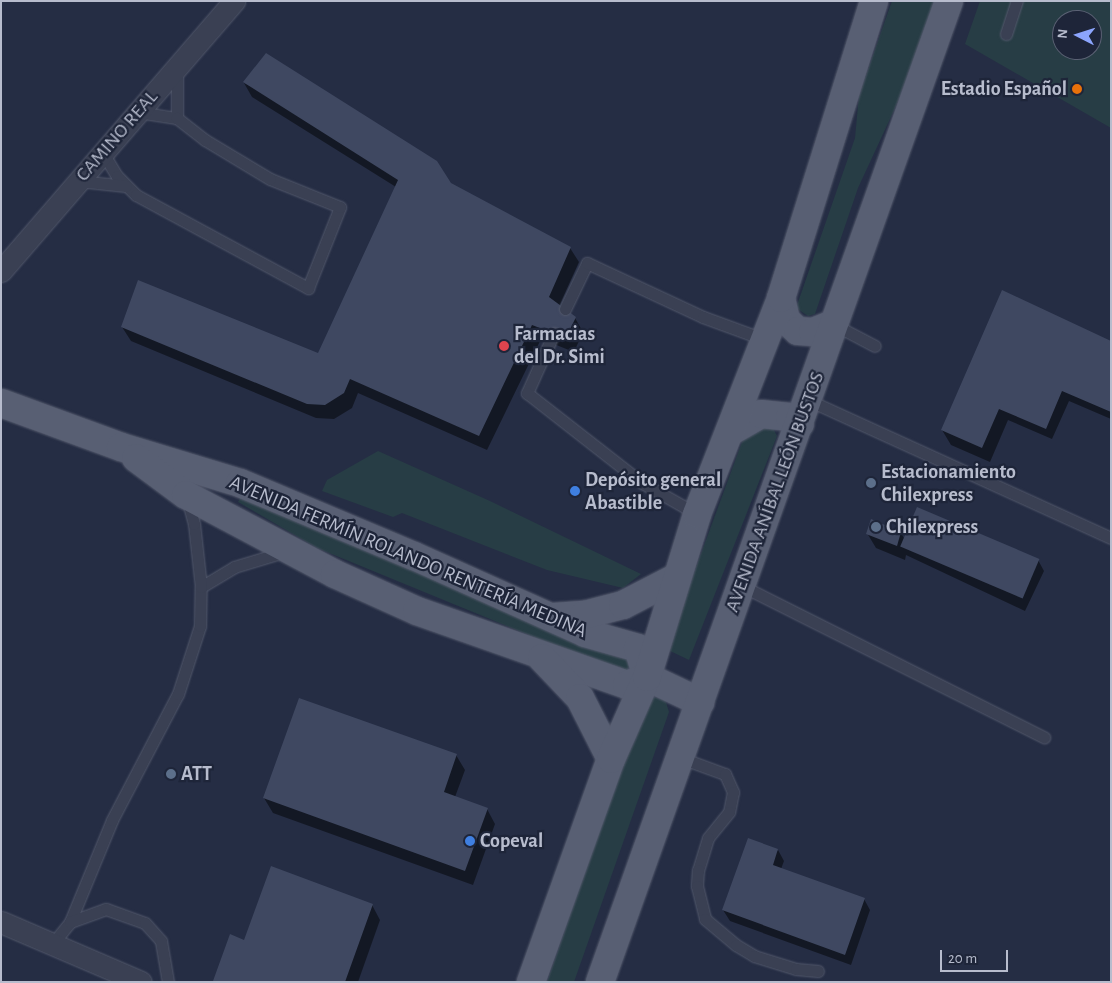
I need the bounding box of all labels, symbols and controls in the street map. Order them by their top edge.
north arrow [1052,10,1102,60]
text: N [1056,28,1070,39]
place label: Estadio Español [941,77,1067,101]
marker: Estadio Español [1071,83,1083,95]
street label: CAMINO REAL [71,85,163,187]
place label: Farmacias del Dr. Simi [514,322,605,369]
marker: Farmacias del Dr. Simi [498,340,510,352]
street label: AVENIDA ANÍBAL LEÓN BUSTOS [720,369,830,615]
place label: Estacionamiento Chilexpress [881,460,1016,507]
place label: Depósito general Abastible [585,468,721,515]
street label: AVENIDA FERMÍN ROLANDO RENTERÍA MEDINA [226,471,590,643]
marker: Estacionamiento Chilexpress [865,477,877,489]
marker: Depósito general Abastible [569,485,581,497]
place label: Chilexpress [886,515,978,539]
marker: Chilexpress [870,521,882,533]
place label: ATT [181,762,212,786]
marker: ATT [165,768,177,780]
place label: Copeval [480,829,543,853]
marker: Copeval [464,835,476,847]
scale bar [942,940,1010,972]
text: 20 m [948,951,977,966]

